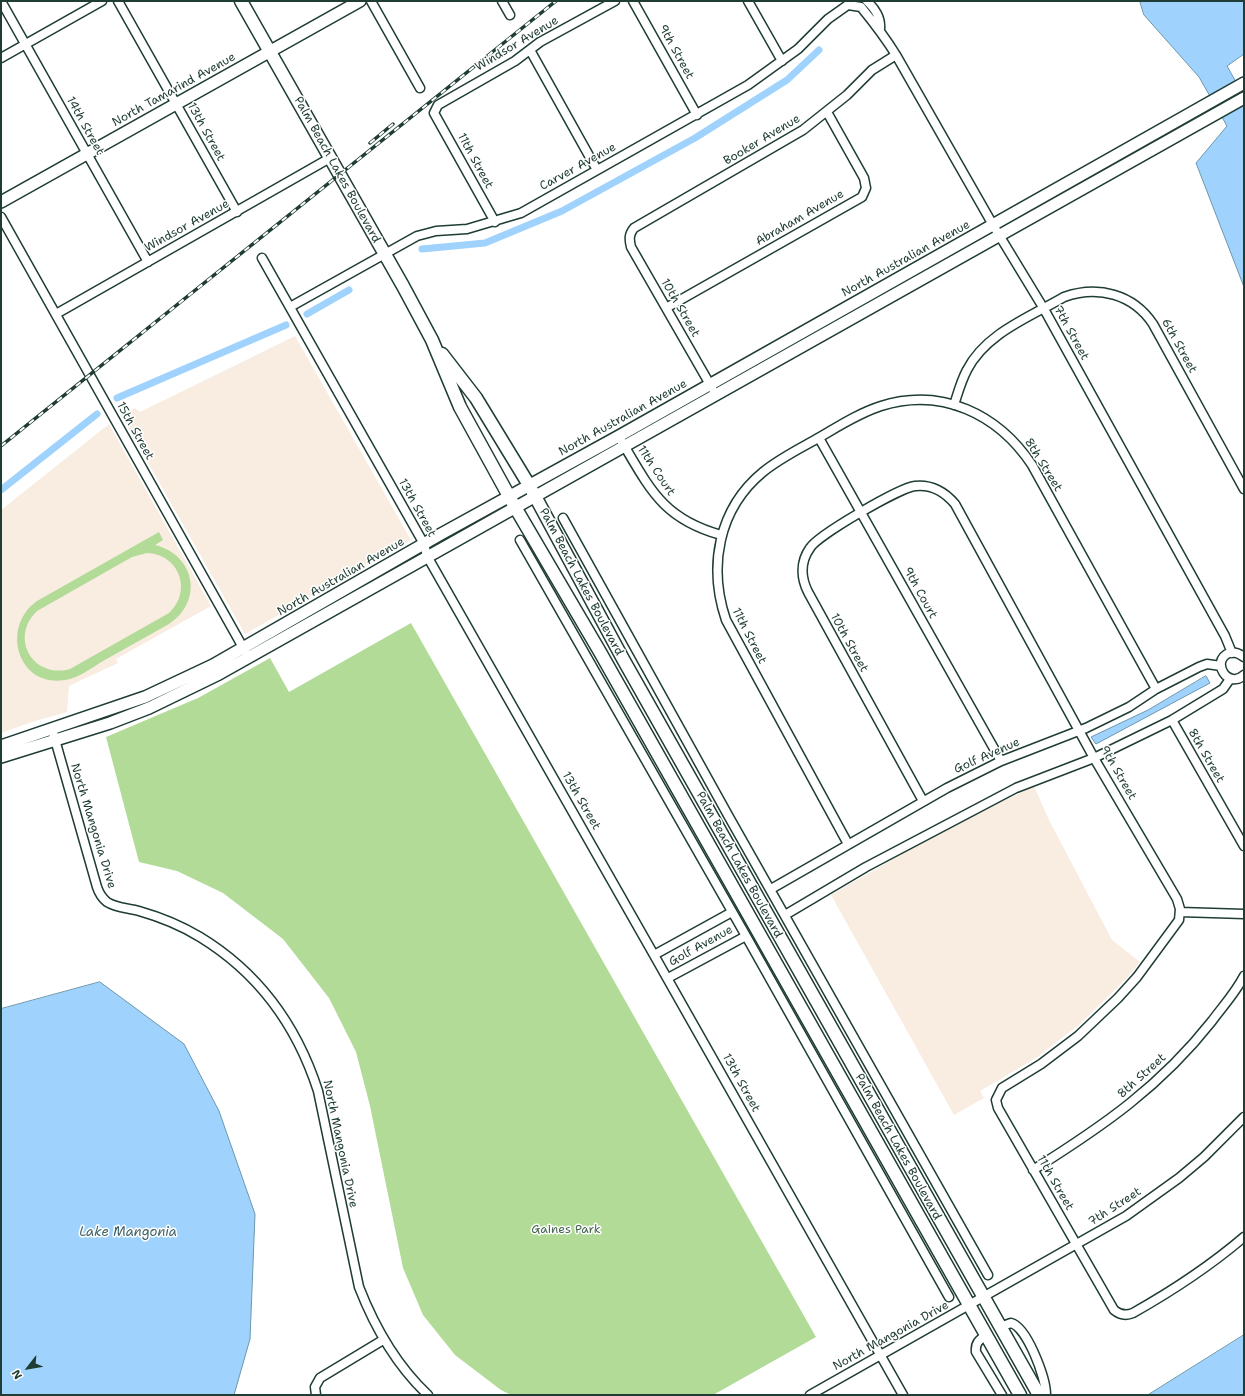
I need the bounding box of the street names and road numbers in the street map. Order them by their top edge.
street label: Windsor Avenue [473,13,561,75]
street label: 9th Street [655,22,697,82]
street label: North Tamarind Avenue [110,50,238,130]
street label: 14th Street [63,94,107,158]
street label: Palm Beach Lakes Boulevard [291,94,383,246]
street label: 13th Street [184,100,228,164]
street label: Booker Avenue [721,112,803,168]
street label: 11th Street [454,131,496,191]
street label: Carver Avenue [537,140,619,194]
street label: Abraham Avenue [753,187,847,249]
street label: Windsor Avenue [142,197,232,255]
street label: North Australian Avenue [839,218,973,300]
street label: 10th Street [658,276,702,340]
street label: 7th Street [1050,303,1092,363]
street label: 6th Street [1158,316,1200,376]
street label: North Australian Avenue [556,377,690,459]
street label: 15th Street [113,399,157,463]
street label: 8th Street [1021,436,1065,494]
street label: 11th Court [634,443,678,499]
street label: 13th Street [395,476,439,540]
street label: Palm Beach Lakes Boulevard [536,506,626,658]
street label: North Australian Avenue [275,535,407,619]
street label: 9th Court [900,565,940,621]
street label: 11th Street [729,605,769,667]
street label: 10th Street [827,611,871,675]
street label: 8th Street [1185,726,1227,786]
street label: Golf Avenue [952,735,1022,777]
street label: 9th Street [1097,743,1139,803]
street label: North Mangonia Drive [67,762,119,890]
street label: 13th Street [559,769,603,833]
street label: Palm Beach Lakes Boulevard [693,789,785,941]
street label: Golf Avenue [667,923,735,969]
street label: 13th Street [719,1051,763,1115]
street label: 8th Street [1115,1051,1169,1101]
street label: Palm Beach Lakes Boulevard [852,1071,944,1223]
street label: North Mangonia Drive [319,1079,361,1209]
street label: 11th Street [1033,1153,1077,1213]
street label: 7th Street [1086,1185,1144,1229]
street label: North Mangonia Drive [831,1298,951,1374]

